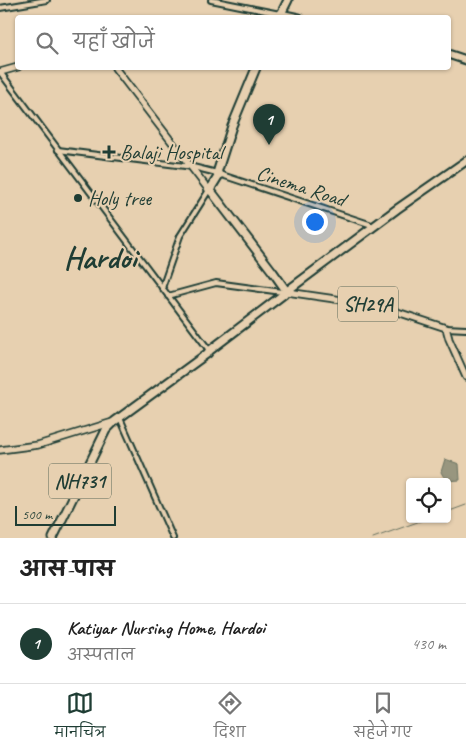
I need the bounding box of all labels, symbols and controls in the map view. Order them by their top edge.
search box [15,15,451,70]
icon: search [33,29,61,57]
text: यहाँ खोजें [73,30,154,54]
pin: 1 [253,104,285,145]
place label: Balaji Hospital [120,139,226,165]
marker: Balaji Hospital [102,145,116,159]
street label: Cinema Road [253,159,351,213]
place label: Holy tree [88,185,152,211]
marker: Holy tree [72,192,84,204]
your location [302,209,328,235]
district label: Hardoi [64,238,140,277]
road number: SH29A [338,286,398,322]
road number: NH731 [49,464,111,498]
map controls [406,478,451,523]
button: locate [406,478,451,523]
scale bar [15,503,116,526]
text: 500 m [22,506,52,523]
text: आस-पास [20,556,114,582]
text: Katiyar Nursing Home, Hardoi [67,616,265,640]
text: 1 [32,634,40,654]
text: 430 m [412,634,446,654]
text: अस्पताल [67,645,135,665]
tab: मानचित्र [54,689,106,748]
tab: दिशा [214,689,246,748]
tab: सहेजे गए [354,689,412,748]

